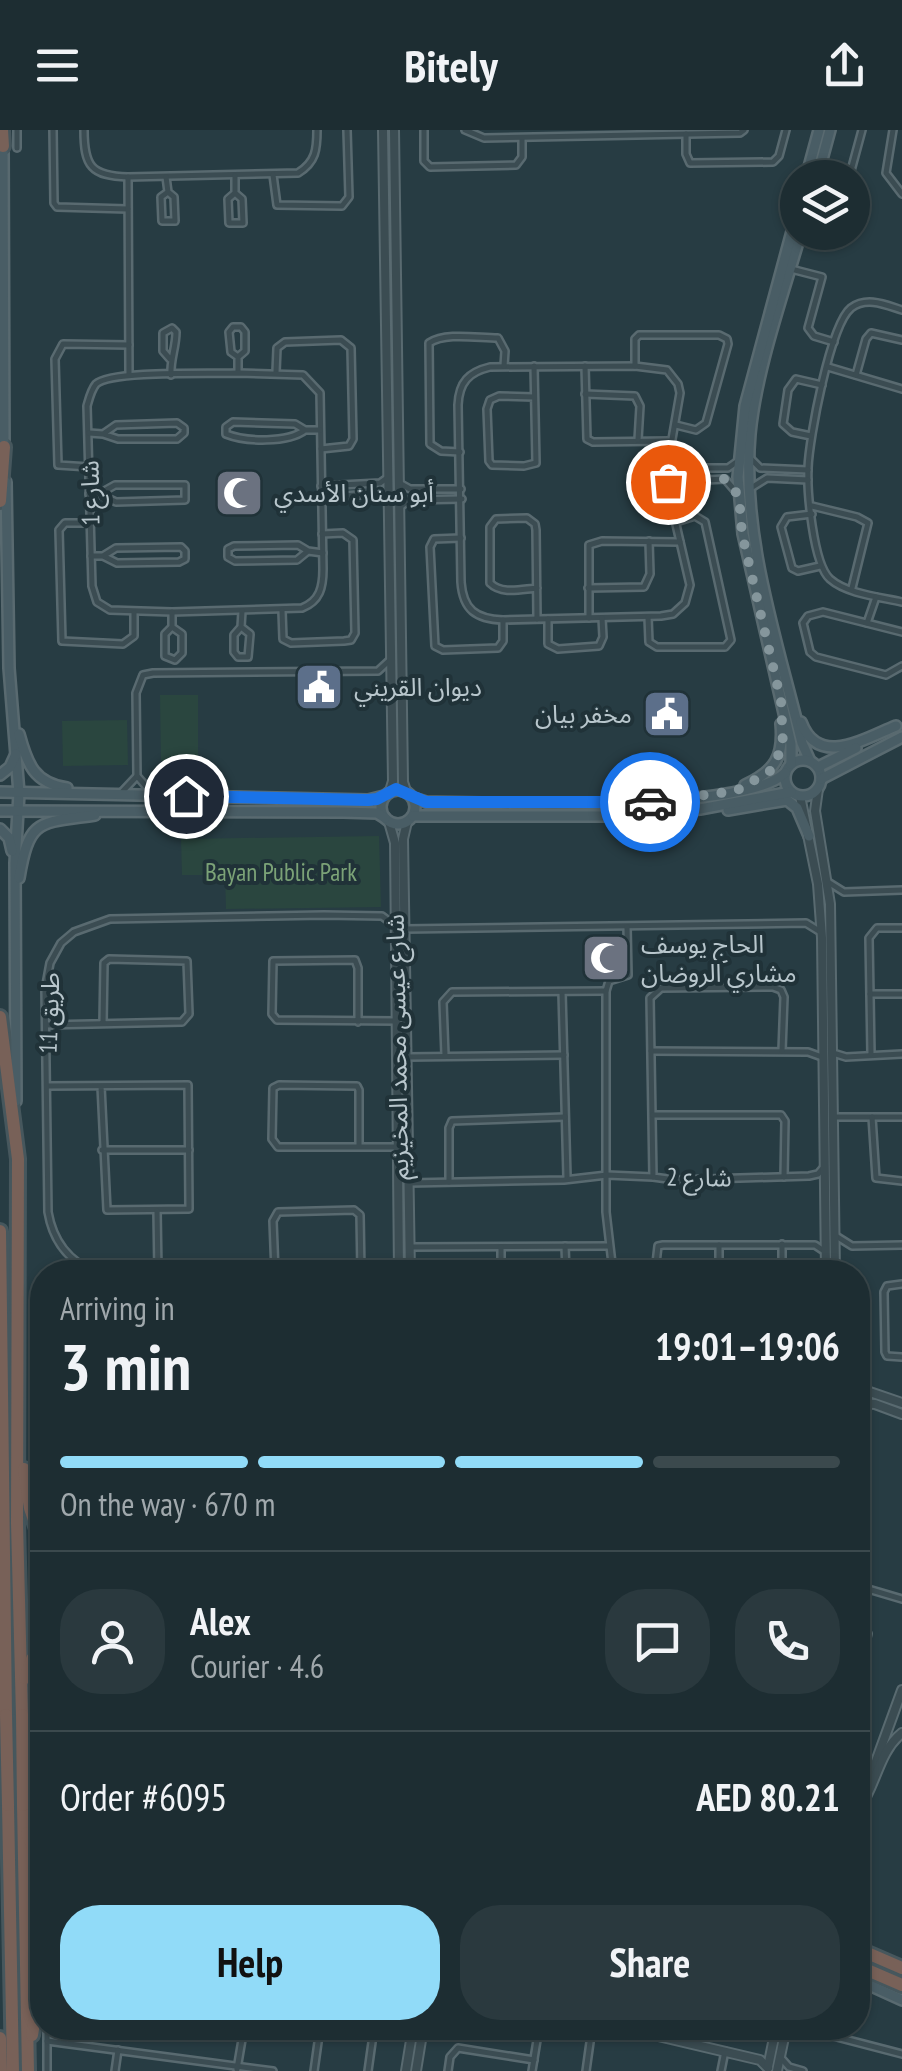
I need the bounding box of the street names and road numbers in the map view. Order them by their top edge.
street label: شارع 1 [73,460,110,526]
street label: شارع عيسى محمد المخيزيم [379,914,419,1180]
street label: طريق 11 [32,972,66,1054]
street label: شارع 2 [666,1160,732,1197]

